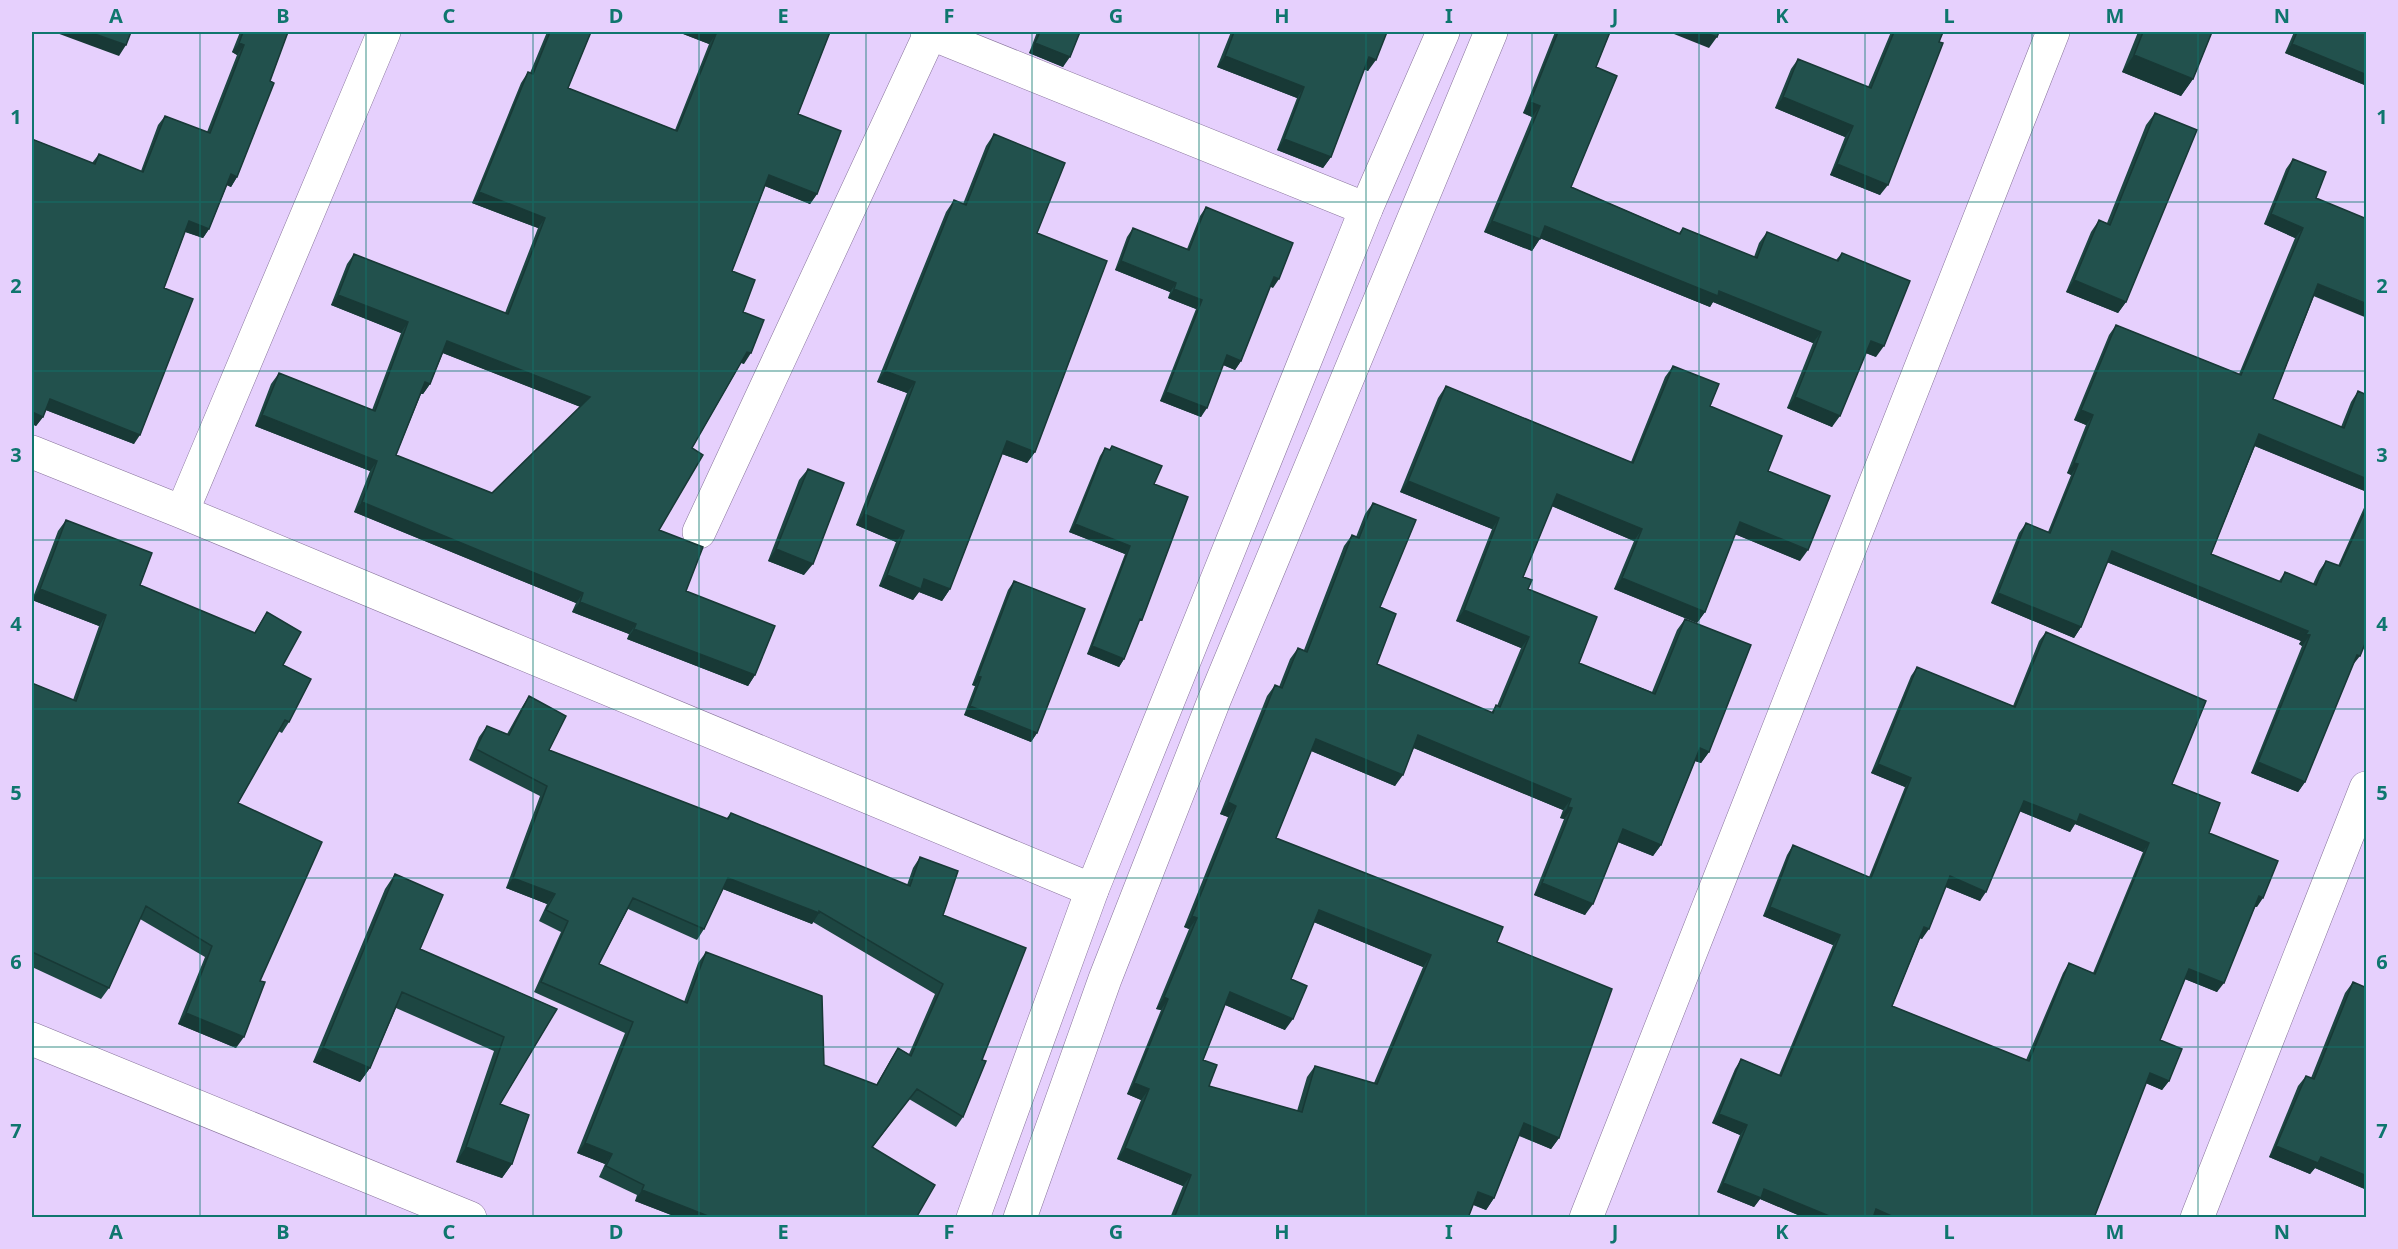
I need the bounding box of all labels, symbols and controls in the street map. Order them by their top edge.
text: A [109,2,123,29]
text: B [276,2,290,29]
text: C [443,2,456,29]
text: D [609,2,623,29]
text: E [777,2,789,29]
text: F [944,2,954,29]
text: G [1109,2,1123,29]
text: H [1274,2,1290,29]
text: I [1445,2,1453,29]
text: J [1610,2,1618,29]
text: K [1775,2,1789,29]
text: L [1943,2,1955,29]
text: M [2106,2,2124,29]
text: N [2274,2,2290,29]
text: 1 [10,103,22,130]
text: 1 [2376,103,2388,130]
text: 2 [10,272,22,299]
text: 2 [2376,272,2388,299]
text: 3 [10,441,22,468]
text: 3 [2376,441,2388,468]
text: 4 [10,610,22,637]
text: 4 [2376,610,2388,637]
text: 5 [10,779,22,806]
text: 5 [2376,779,2388,806]
text: 6 [10,948,22,975]
text: 6 [2376,948,2388,975]
text: 7 [10,1117,22,1144]
text: 7 [2376,1117,2388,1144]
text: A [109,1218,123,1245]
text: B [276,1218,290,1245]
text: C [443,1218,456,1245]
text: D [609,1218,623,1245]
text: E [777,1218,789,1245]
text: F [944,1218,954,1245]
text: G [1109,1218,1123,1245]
text: H [1274,1218,1290,1245]
text: I [1445,1218,1453,1245]
text: J [1610,1218,1618,1245]
text: K [1775,1218,1789,1245]
text: L [1943,1218,1955,1245]
text: M [2106,1218,2124,1245]
text: N [2274,1218,2290,1245]

